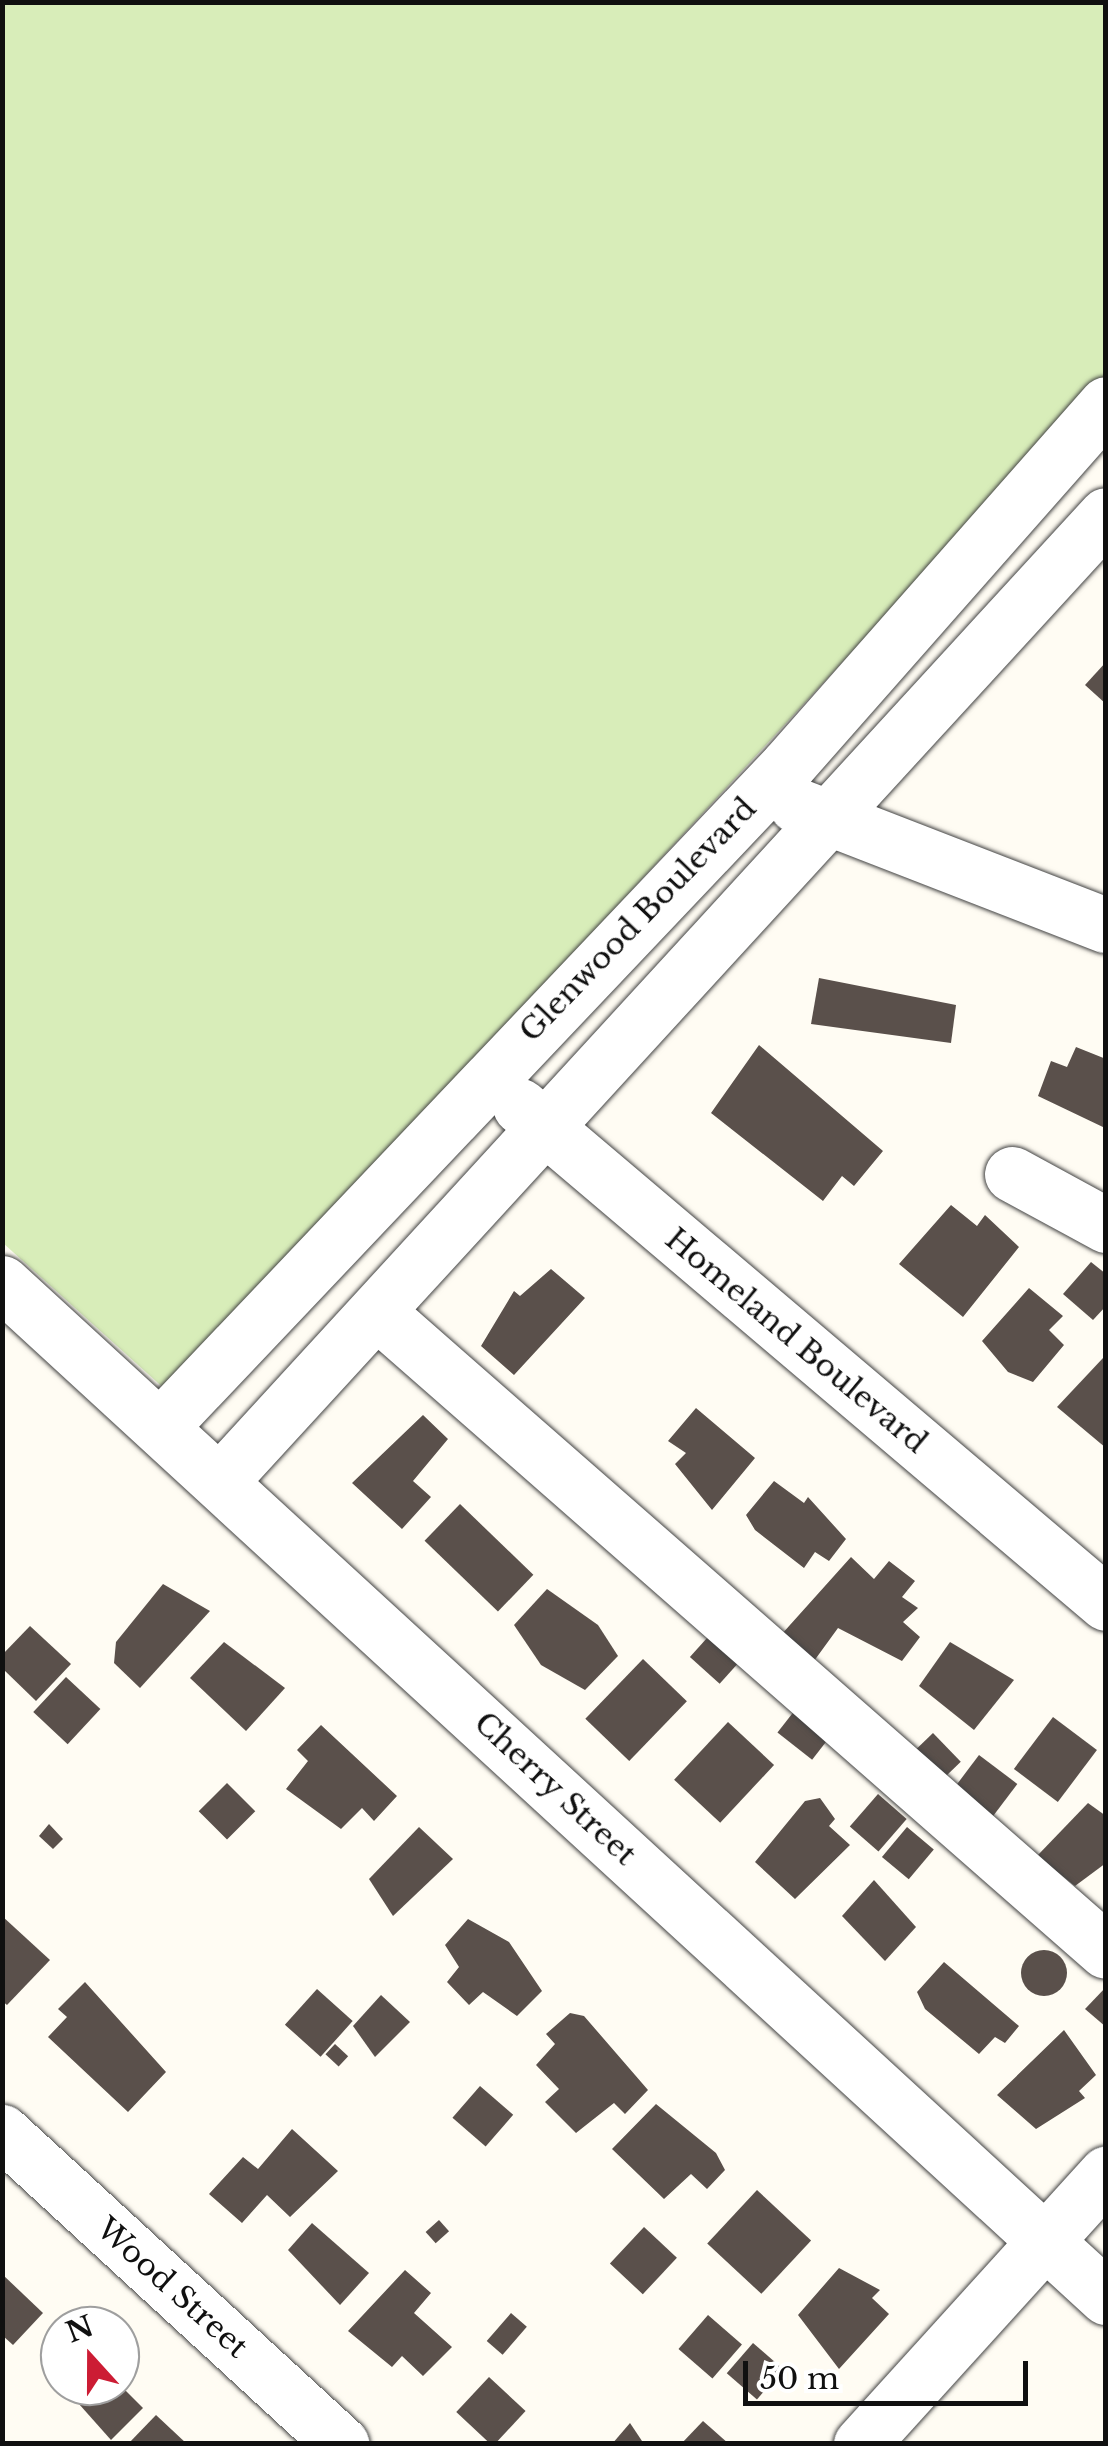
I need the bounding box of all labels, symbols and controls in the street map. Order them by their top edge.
street label: Glenwood Boulevard [512,791,764,1049]
street label: Homeland Boulevard [658,1221,934,1461]
street label: Cherry Street [466,1705,644,1873]
street label: Wood Street [89,2211,255,2365]
north arrow [40,2306,140,2406]
text: N [61,2308,98,2350]
scale bar [748,2341,1033,2403]
text: 50 m [760,2360,839,2397]

